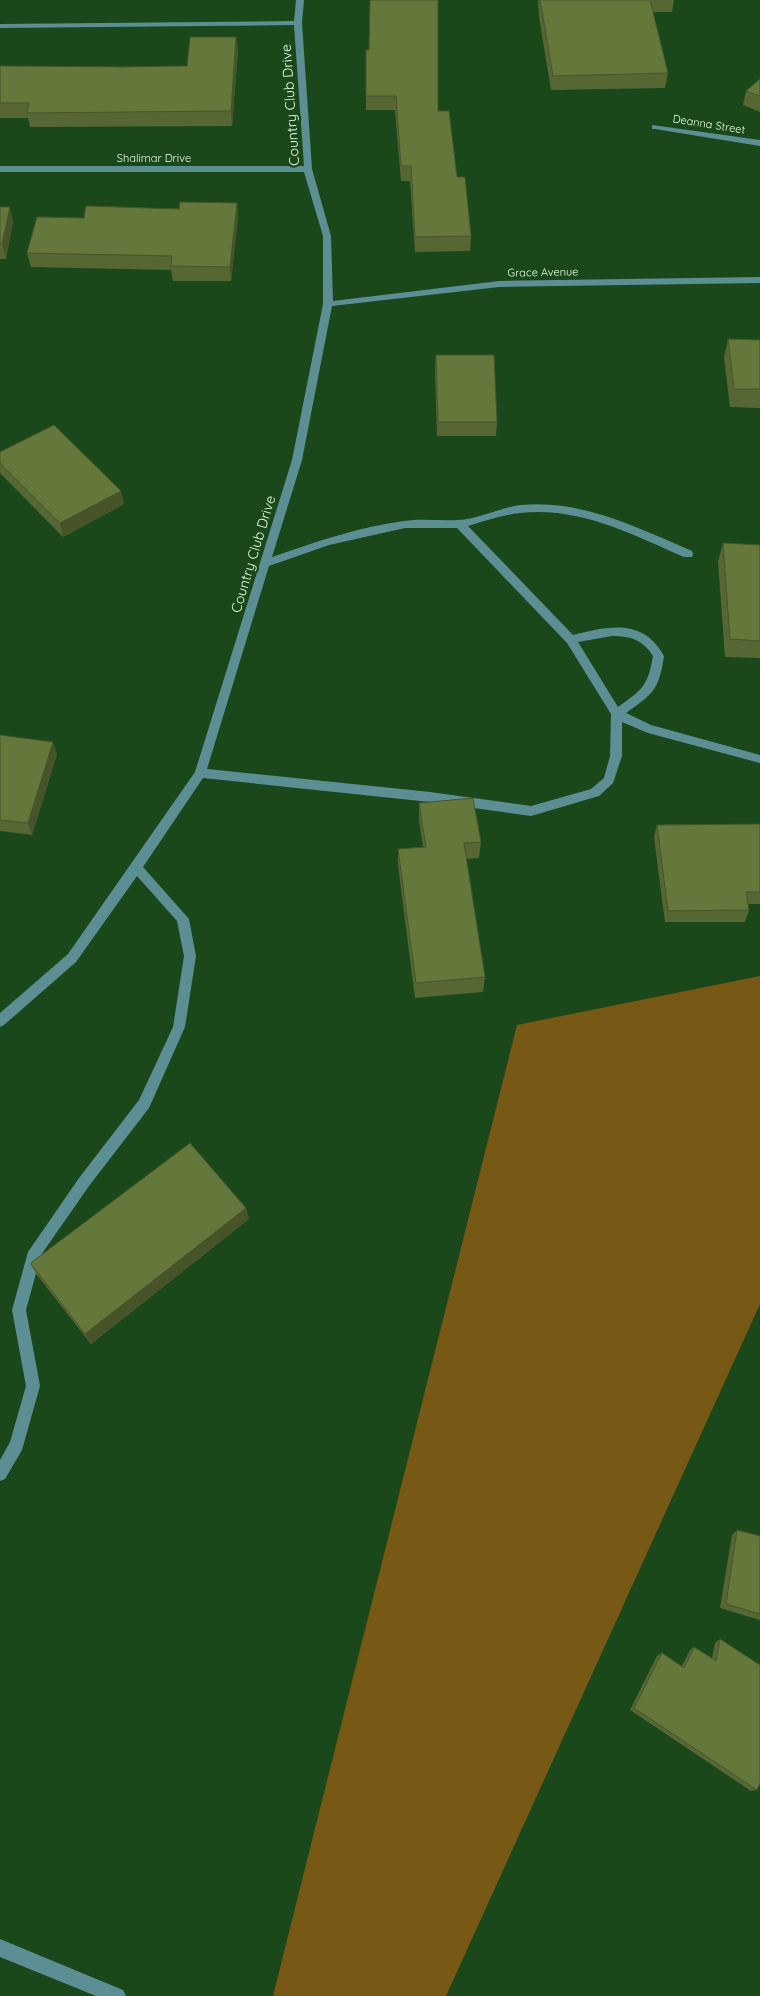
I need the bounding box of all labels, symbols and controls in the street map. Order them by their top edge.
street label: Country Club Drive [277,44,303,166]
street label: Deanna Street [672,111,747,137]
street label: Shalimar Drive [117,151,191,165]
street label: Grace Avenue [507,264,579,280]
street label: Country Club Drive [227,493,279,615]

